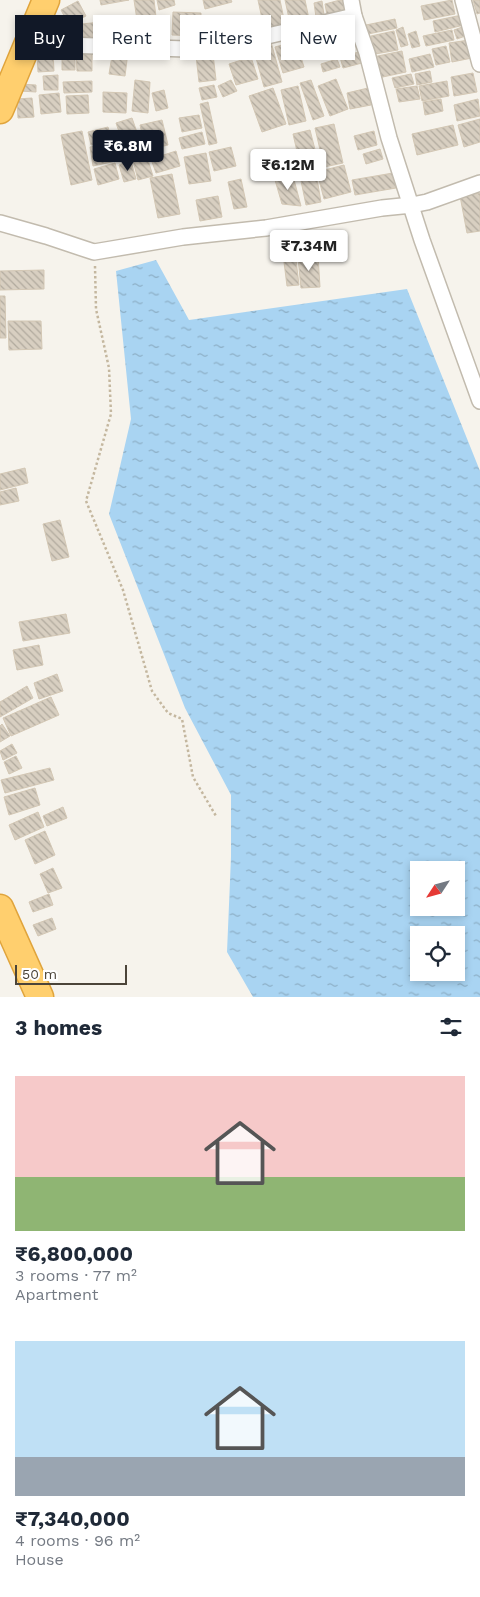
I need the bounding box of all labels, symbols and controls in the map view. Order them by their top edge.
chip: Buy [15,15,83,60]
chip: Rent [93,15,170,60]
chip: Filters [180,15,271,60]
chip: New [281,15,355,60]
pin: ₹6.8M [93,130,163,172]
text: ₹6.8M [104,136,152,155]
pin: ₹6.12M [247,148,329,191]
text: ₹6.12M [261,155,315,174]
pin: ₹7.34M [268,230,350,272]
text: ₹7.34M [281,236,337,255]
north arrow [410,861,465,916]
map controls [410,861,465,981]
button: locate [410,926,465,981]
scale bar [15,962,128,985]
text: 50 m [22,966,57,982]
icon: filters [437,1013,465,1041]
text: 3 homes [15,1015,102,1040]
icon: home [195,1108,285,1198]
text: ₹6,800,000 [15,1241,133,1266]
text: 3 rooms · 77 m² [15,1266,137,1285]
text: Apartment [15,1285,98,1304]
icon: home [195,1373,285,1463]
text: ₹7,340,000 [15,1506,130,1531]
text: 4 rooms · 96 m² [15,1531,140,1550]
text: House [15,1550,64,1569]

